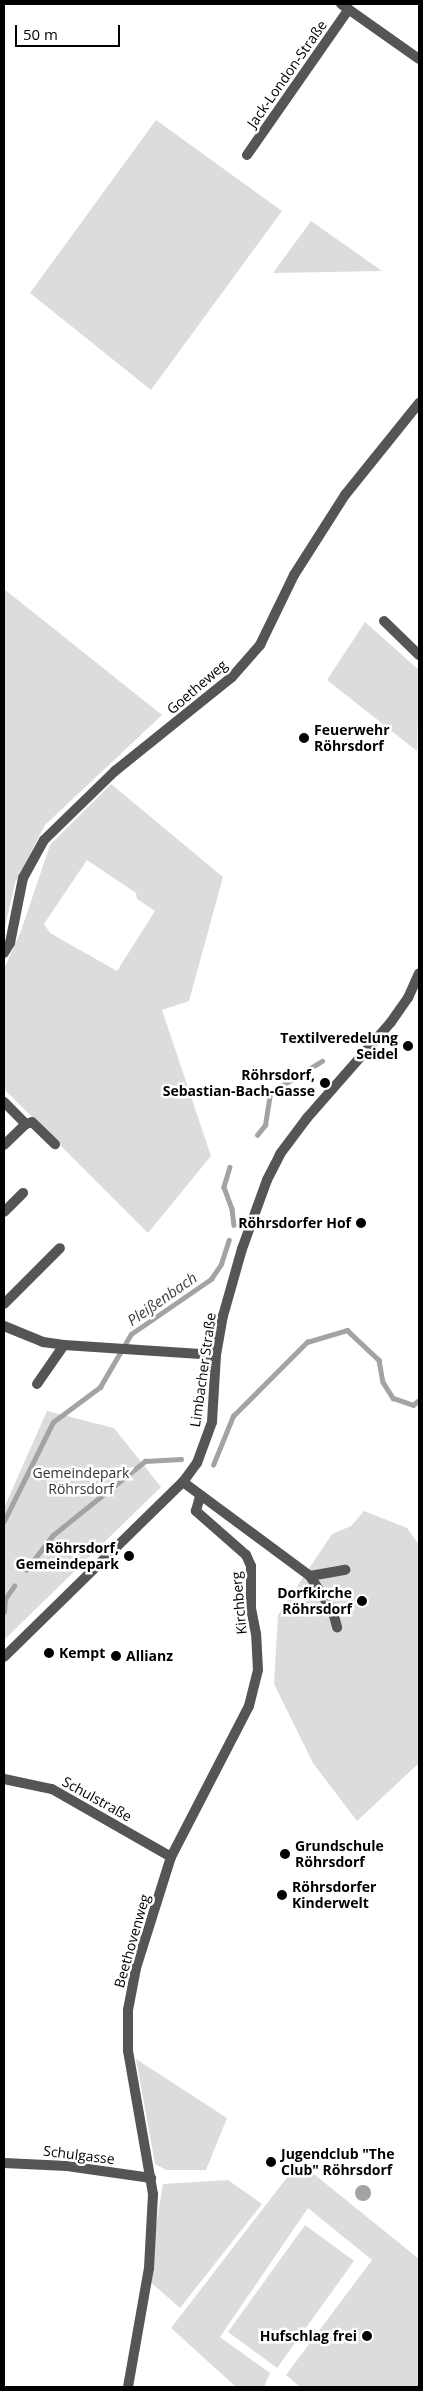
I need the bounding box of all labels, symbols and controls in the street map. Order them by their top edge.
scale bar [18,15,122,47]
street label: Jack-London-Straße [244,17,330,131]
text: 50 m [23,24,58,44]
street label: Goetheweg [163,656,231,718]
place label: Feuerwehr Röhrsdorf [314,722,390,754]
marker: Feuerwehr Röhrsdorf [298,732,310,744]
place label: Textilveredelung Seidel [280,1030,398,1062]
marker: Textilveredelung Seidel [402,1040,414,1052]
place label: Röhrsdorf, Sebastian-Bach-Gasse [163,1067,315,1100]
marker: Röhrsdorf, Sebastian-Bach-Gasse [319,1077,331,1089]
place label: Röhrsdorfer Hof [238,1215,351,1231]
marker: Röhrsdorfer Hof [355,1217,367,1229]
water label: Pleißenbach [124,1268,200,1330]
street label: Limbacher Straße [187,1312,219,1428]
park label: Gemeindepark Röhrsdorf [33,1465,129,1498]
place label: Röhrsdorf, Gemeindepark [16,1540,119,1572]
marker: Röhrsdorf, Gemeindepark [123,1550,135,1562]
street label: Kirchberg [228,1571,250,1635]
place label: Dorfkirche Röhrsdorf [277,1585,352,1618]
marker: Dorfkirche Röhrsdorf [356,1595,368,1607]
place label: Kempt [59,1645,105,1661]
marker: Kempt [43,1647,55,1659]
place label: Allianz [126,1648,173,1664]
marker: Allianz [110,1650,122,1662]
street label: Schulstraße [59,1773,135,1825]
place label: Grundschule Röhrsdorf [295,1838,384,1870]
marker: Grundschule Röhrsdorf [279,1848,291,1860]
place label: Röhrsdorfer Kinderwelt [292,1879,376,1911]
marker: Röhrsdorfer Kinderwelt [276,1889,288,1901]
street label: Beethovenweg [111,1892,153,1990]
street label: Schulgasse [42,2142,116,2168]
place label: Jugendclub "The Club" Röhrsdorf [281,2146,394,2178]
marker: Jugendclub "The Club" Röhrsdorf [265,2156,277,2168]
place label: Hufschlag frei [260,2328,357,2344]
marker: Hufschlag frei [361,2330,373,2342]

